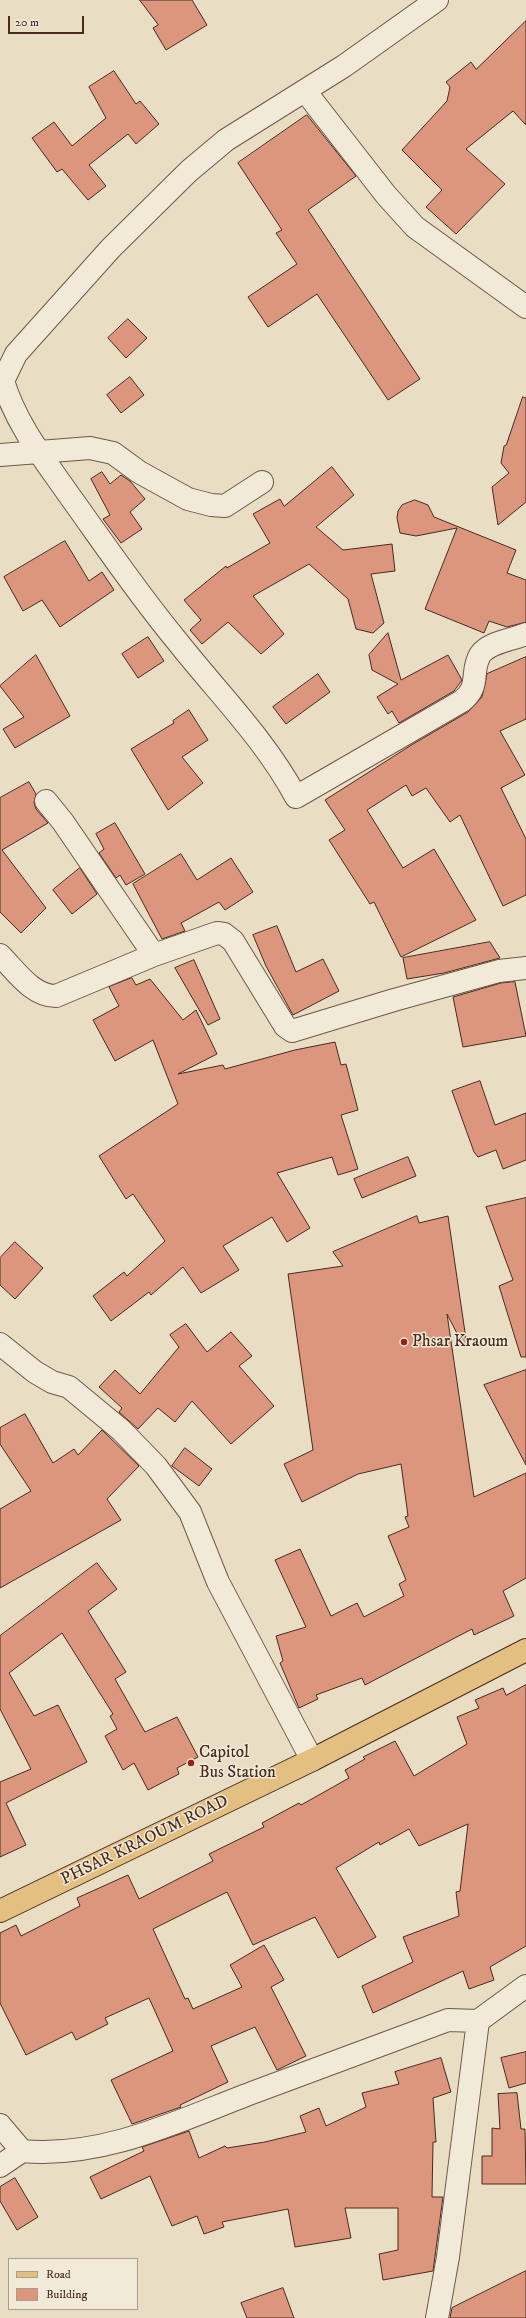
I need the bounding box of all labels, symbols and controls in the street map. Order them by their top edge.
scale bar [10,8,86,34]
text: 20 m [15,15,39,30]
place label: Phsar Kraoum [412,1332,508,1352]
marker: Phsar Kraoum [399,1337,409,1347]
place label: Capitol Bus Station [199,1743,276,1783]
marker: Capitol Bus Station [186,1758,196,1768]
street label: PHSAR KRAOUM ROAD [58,1792,232,1890]
legend [8,2258,138,2310]
text: Road [46,2267,71,2282]
text: Building [46,2287,87,2302]

